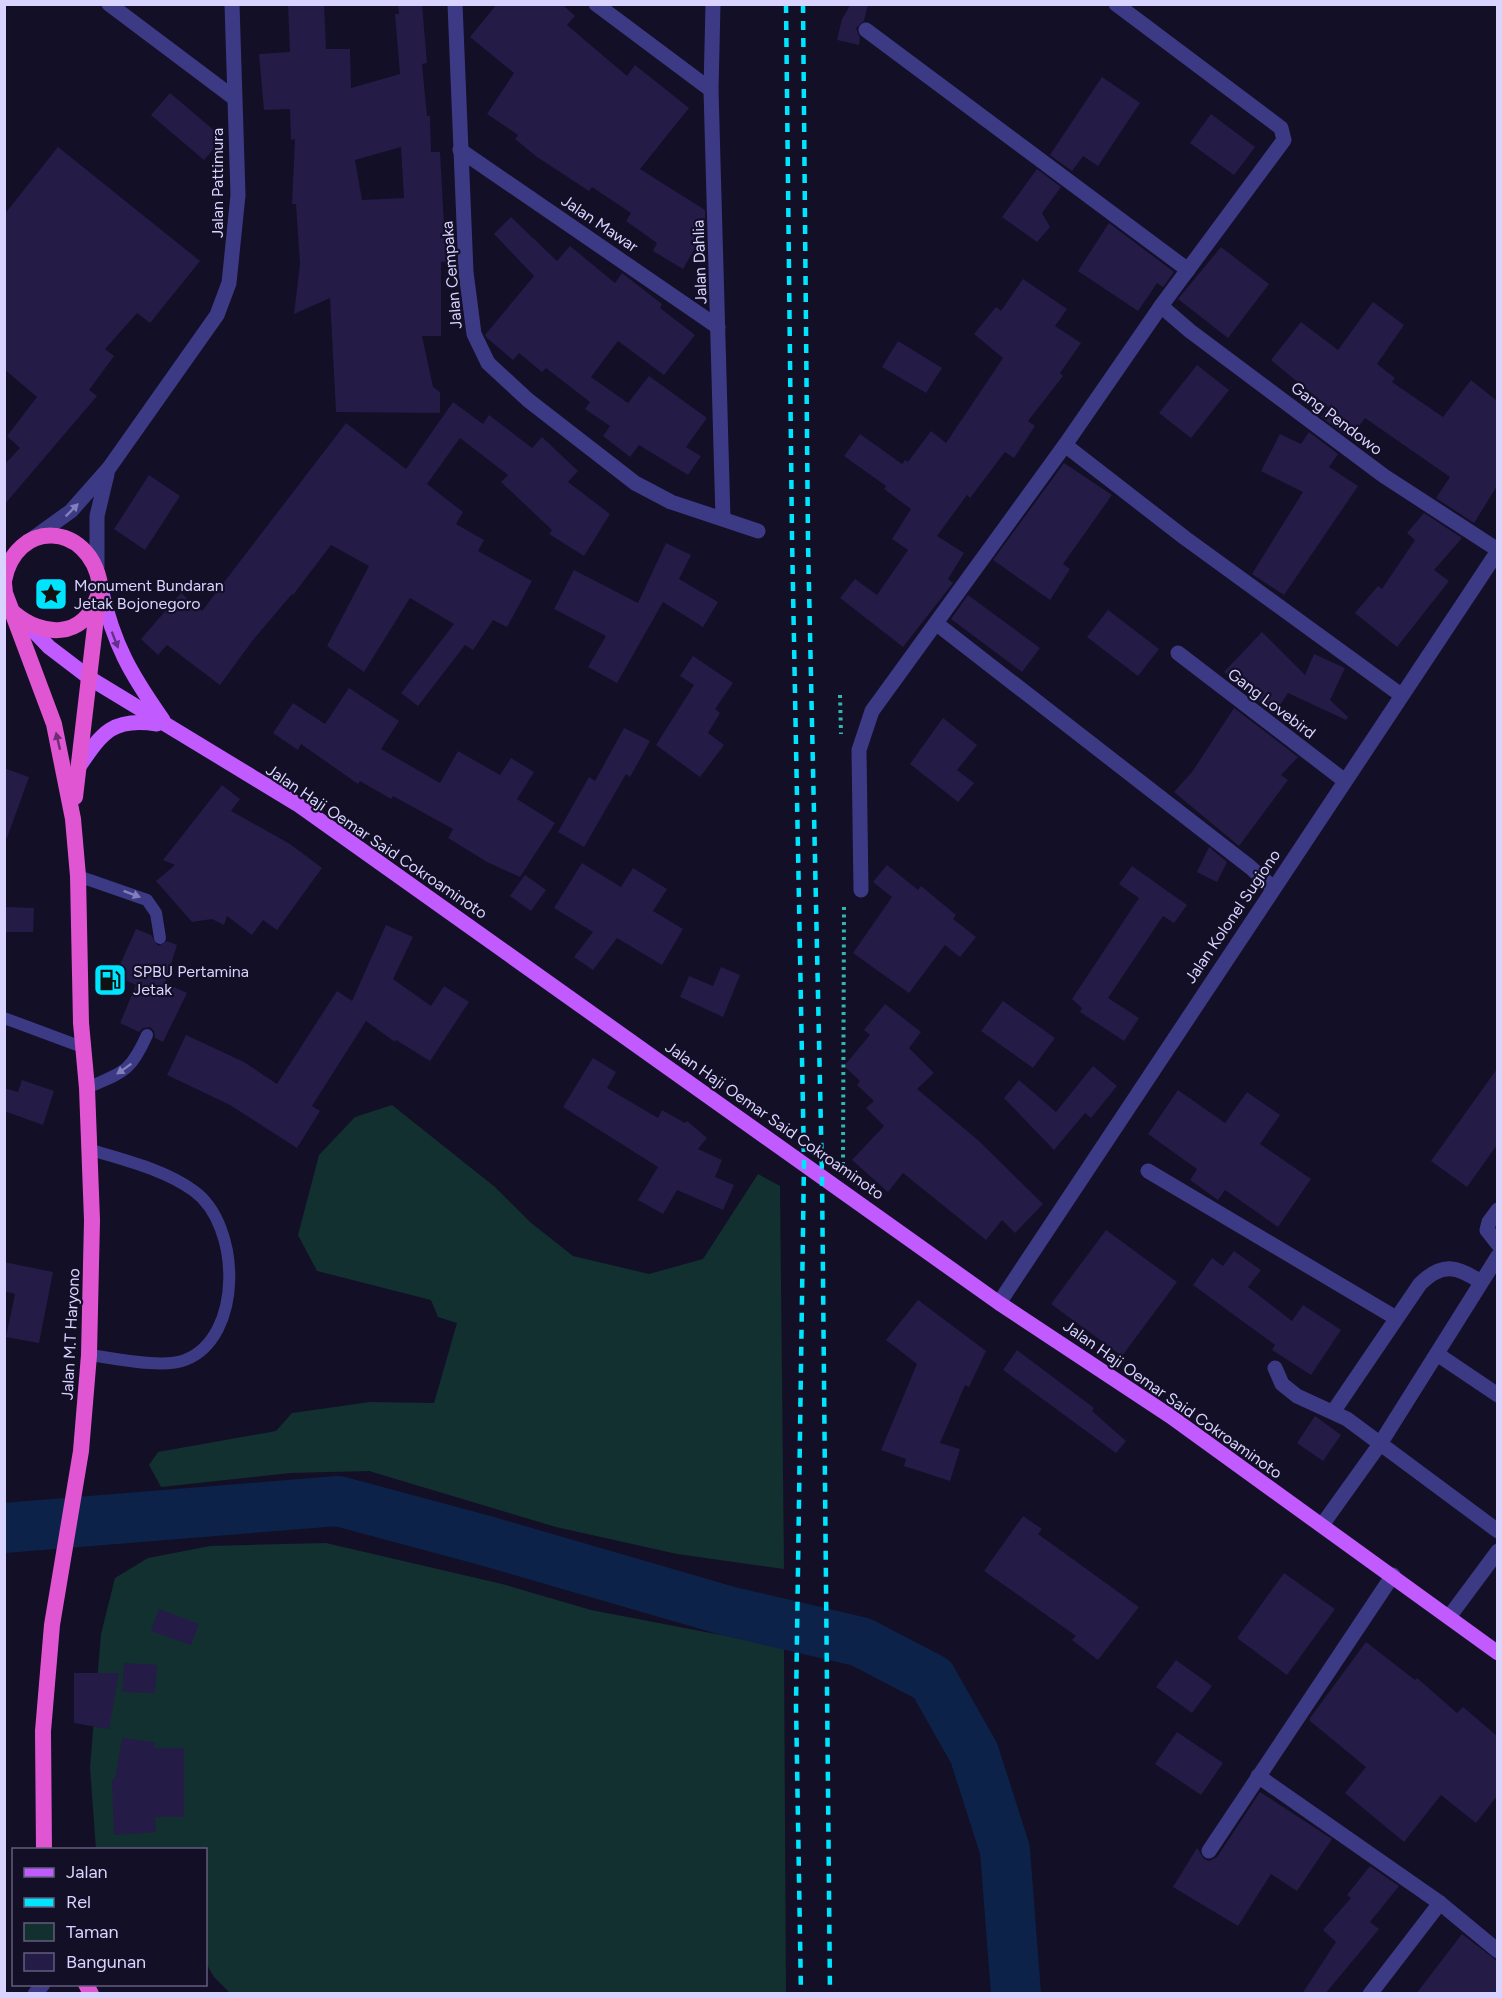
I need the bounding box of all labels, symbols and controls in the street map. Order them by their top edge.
street label: Jalan Pattimura [208,128,227,238]
street label: Jalan Mawar [558,191,642,256]
street label: Jalan Dahlia [689,219,710,305]
street label: Jalan Cempaka [437,220,466,330]
street label: Gang Pendowo [1287,378,1386,459]
one-way arrow [64,503,78,517]
place icon: Monument Bundaran Jetak Bojonegoro [33,576,69,612]
place label: Monument Bundaran Jetak Bojonegoro [74,576,224,613]
one-way arrow [111,631,120,649]
street label: Gang Lovebird [1224,664,1319,743]
one-way arrow [53,731,63,750]
street label: Jalan Haji Oemar Said Cokroaminoto [263,760,491,923]
street label: Jalan Kolonel Sugiono [1181,846,1284,987]
one-way arrow [124,889,142,899]
fuel station icon: SPBU Pertamina Jetak [92,962,128,998]
place label: SPBU Pertamina Jetak [133,962,249,999]
street label: Jalan Haji Oemar Said Cokroaminoto [662,1037,888,1204]
one-way arrow [117,1063,133,1075]
street label: Jalan M.T Haryono [58,1268,83,1400]
street label: Jalan Haji Oemar Said Cokroaminoto [1060,1316,1286,1483]
legend [12,1848,207,1986]
text: Jalan [66,1861,108,1883]
text: Rel [66,1891,91,1913]
text: Taman [66,1921,119,1943]
text: Bangunan [66,1951,146,1973]

